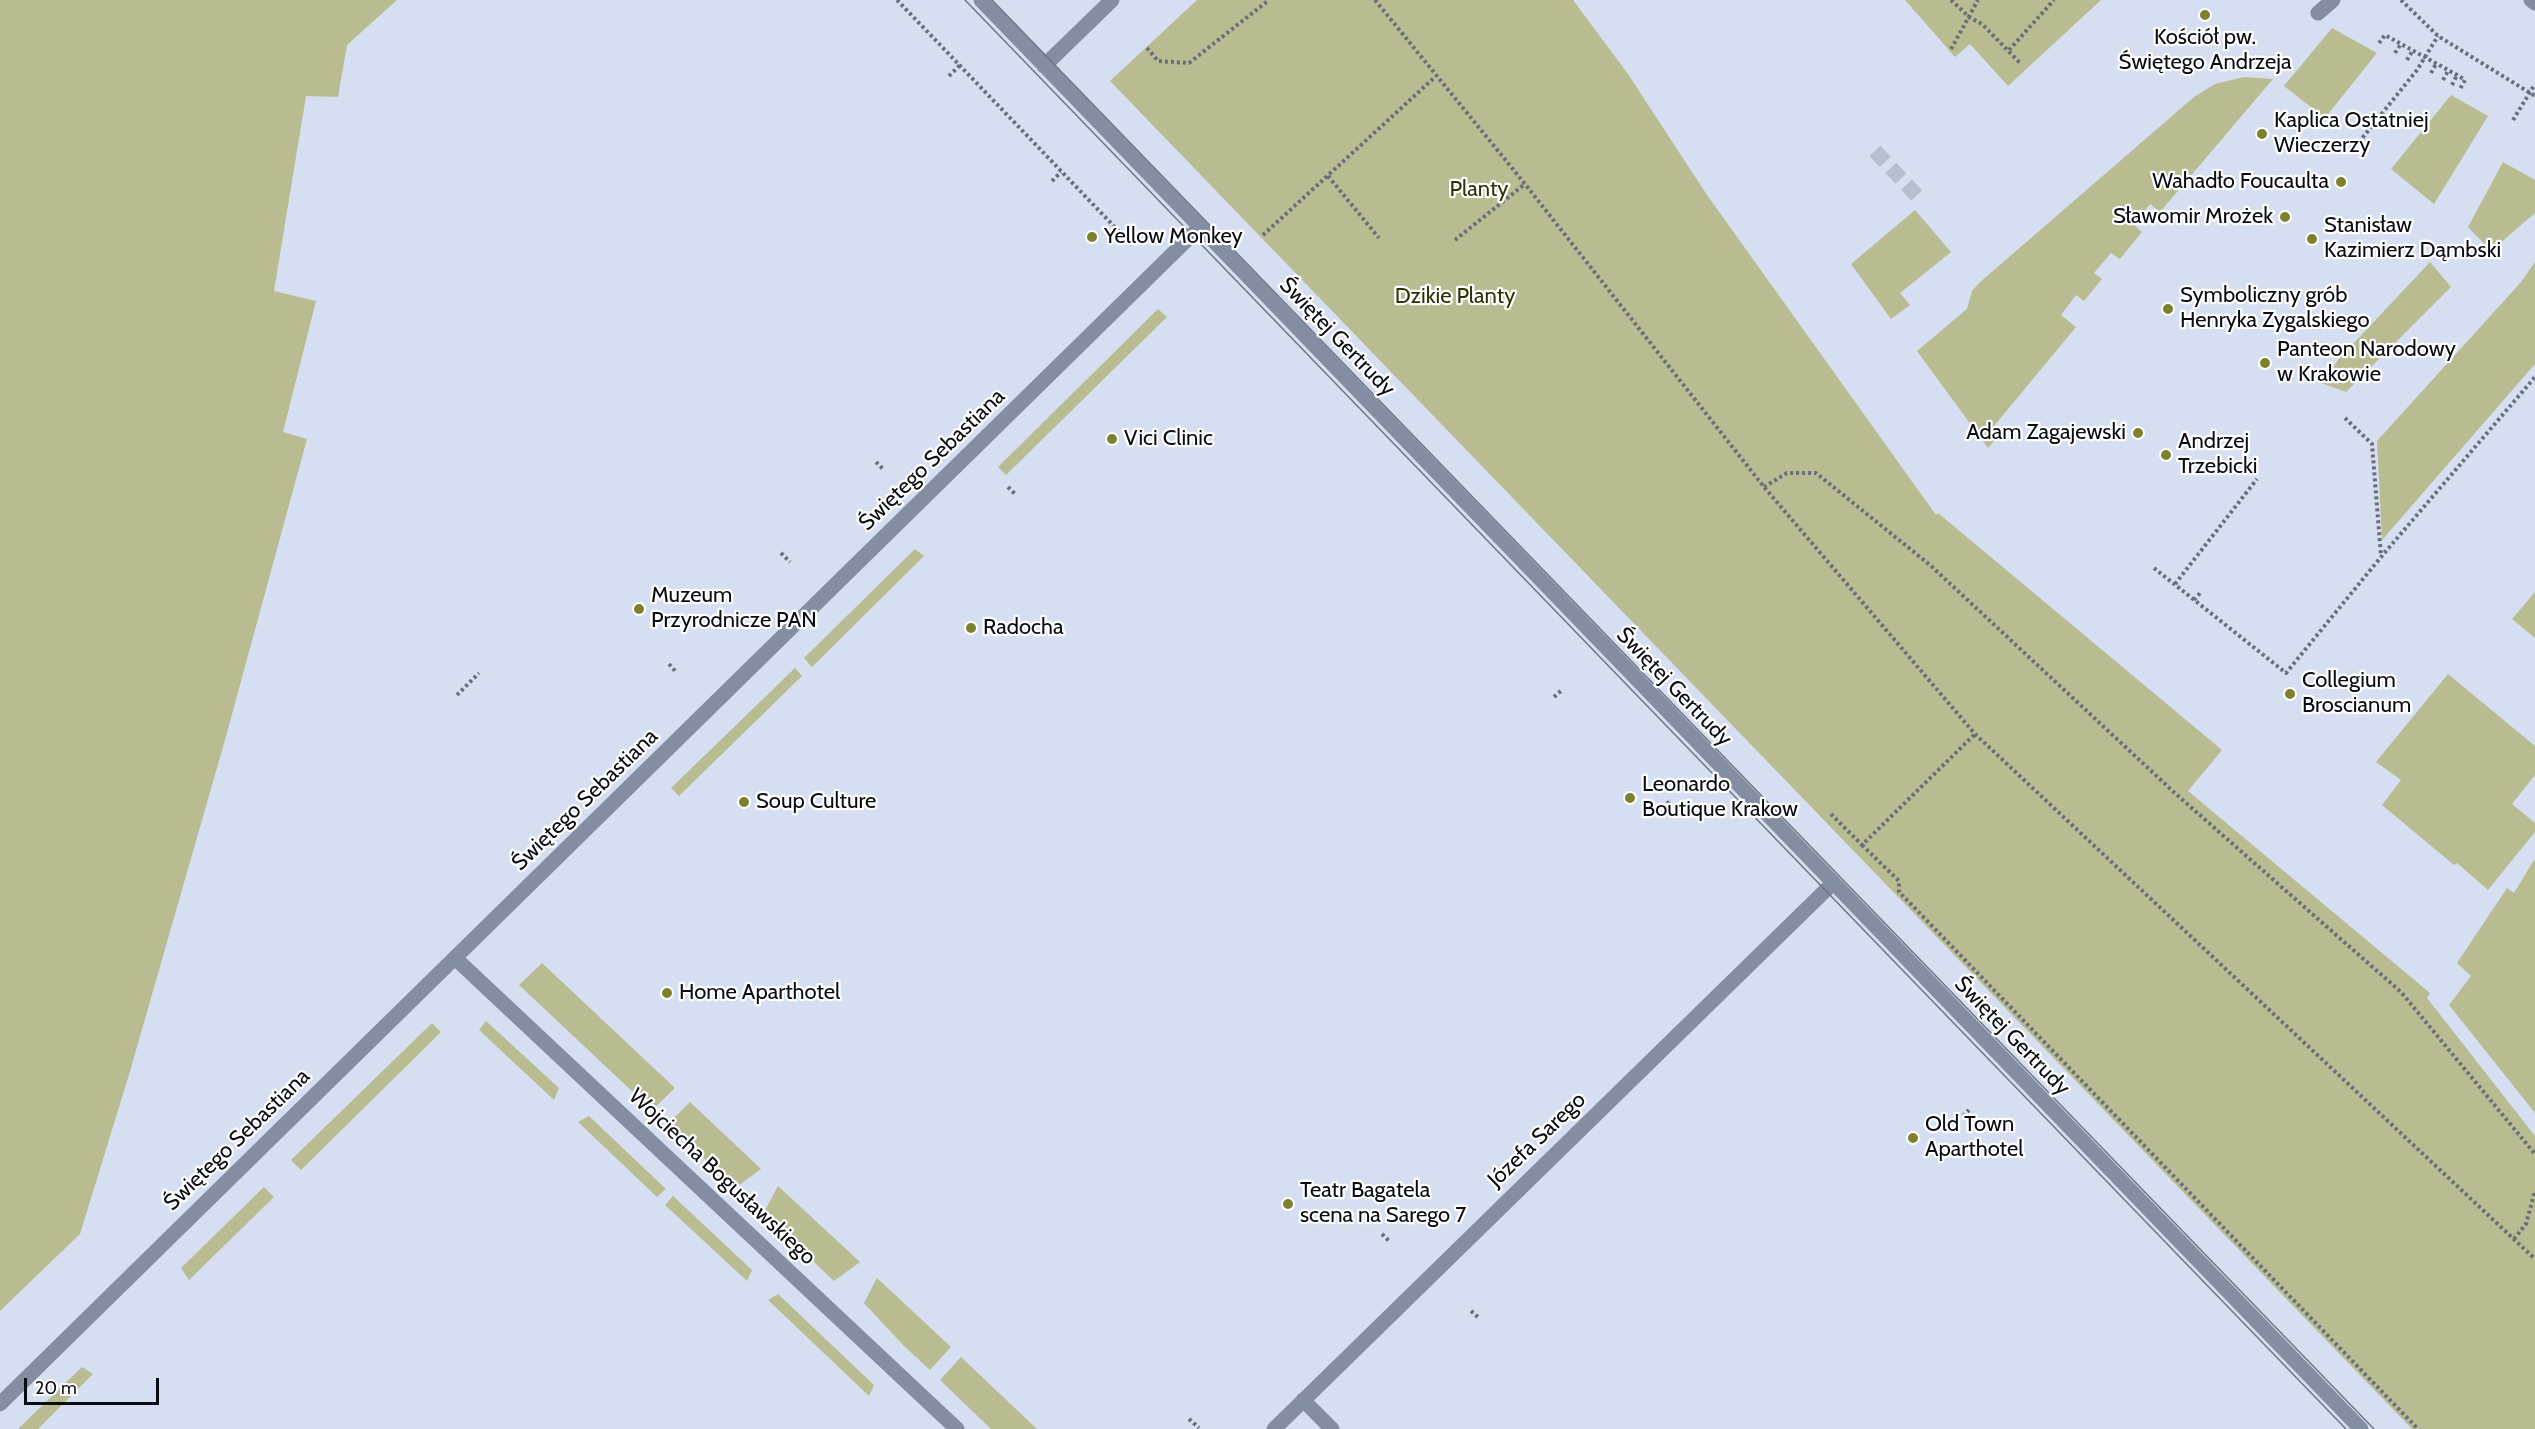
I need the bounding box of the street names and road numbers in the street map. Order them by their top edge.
street label: Świętej Gertrudy [1274,272,1400,402]
street label: Świętego Sebastiana [853,384,1011,536]
street label: Świętej Gertrudy [1611,622,1737,752]
street label: Świętego Sebastiana [506,724,664,876]
street label: Świętej Gertrudy [1949,971,2075,1101]
street label: Świętego Sebastiana [158,1064,316,1216]
street label: Wojciecha Bogusławskiego [623,1083,821,1271]
street label: Józefa Sarego [1483,1087,1591,1193]

